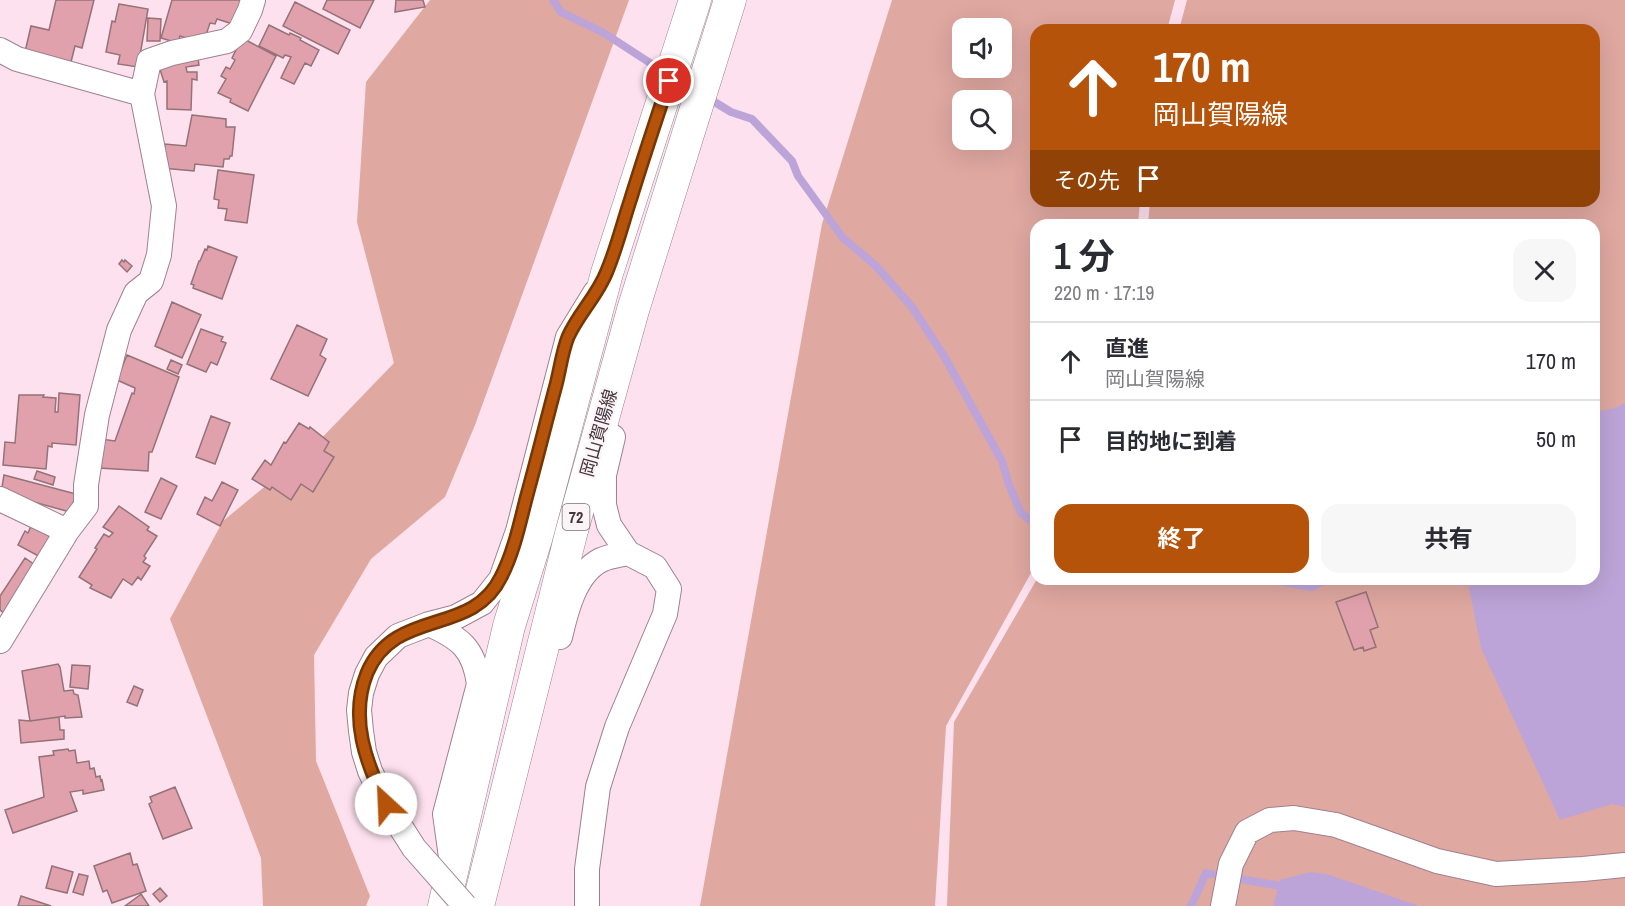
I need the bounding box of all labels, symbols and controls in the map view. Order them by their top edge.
map controls [952,18,1012,150]
button: sound [952,18,1012,78]
text: 170 m [1153,39,1251,95]
icon: ahead [1054,48,1132,126]
pin [643,55,694,106]
icon: arrive [652,64,685,97]
button: search [952,90,1012,150]
text: 岡山賀陽線 [1153,96,1288,132]
icon: arrive [1132,162,1165,195]
text: その先 [1054,165,1120,195]
text: 1 分 [1054,232,1115,280]
button: close [1513,239,1576,302]
text: 220 m · 17:19 [1054,279,1154,306]
text: 直進 [1105,333,1149,363]
icon: ahead [1054,345,1087,378]
text: 170 m [1526,346,1576,376]
text: 岡山賀陽線 [1105,365,1205,392]
street label: 岡山賀陽線 [574,386,623,480]
icon: arrive [1054,423,1087,456]
text: 50 m [1536,424,1576,454]
text: 目的地に到着 [1105,426,1237,456]
road number: 72 [562,504,590,530]
button: 終了 [1054,504,1309,573]
button: 共有 [1321,504,1576,573]
position arrow [354,772,418,836]

